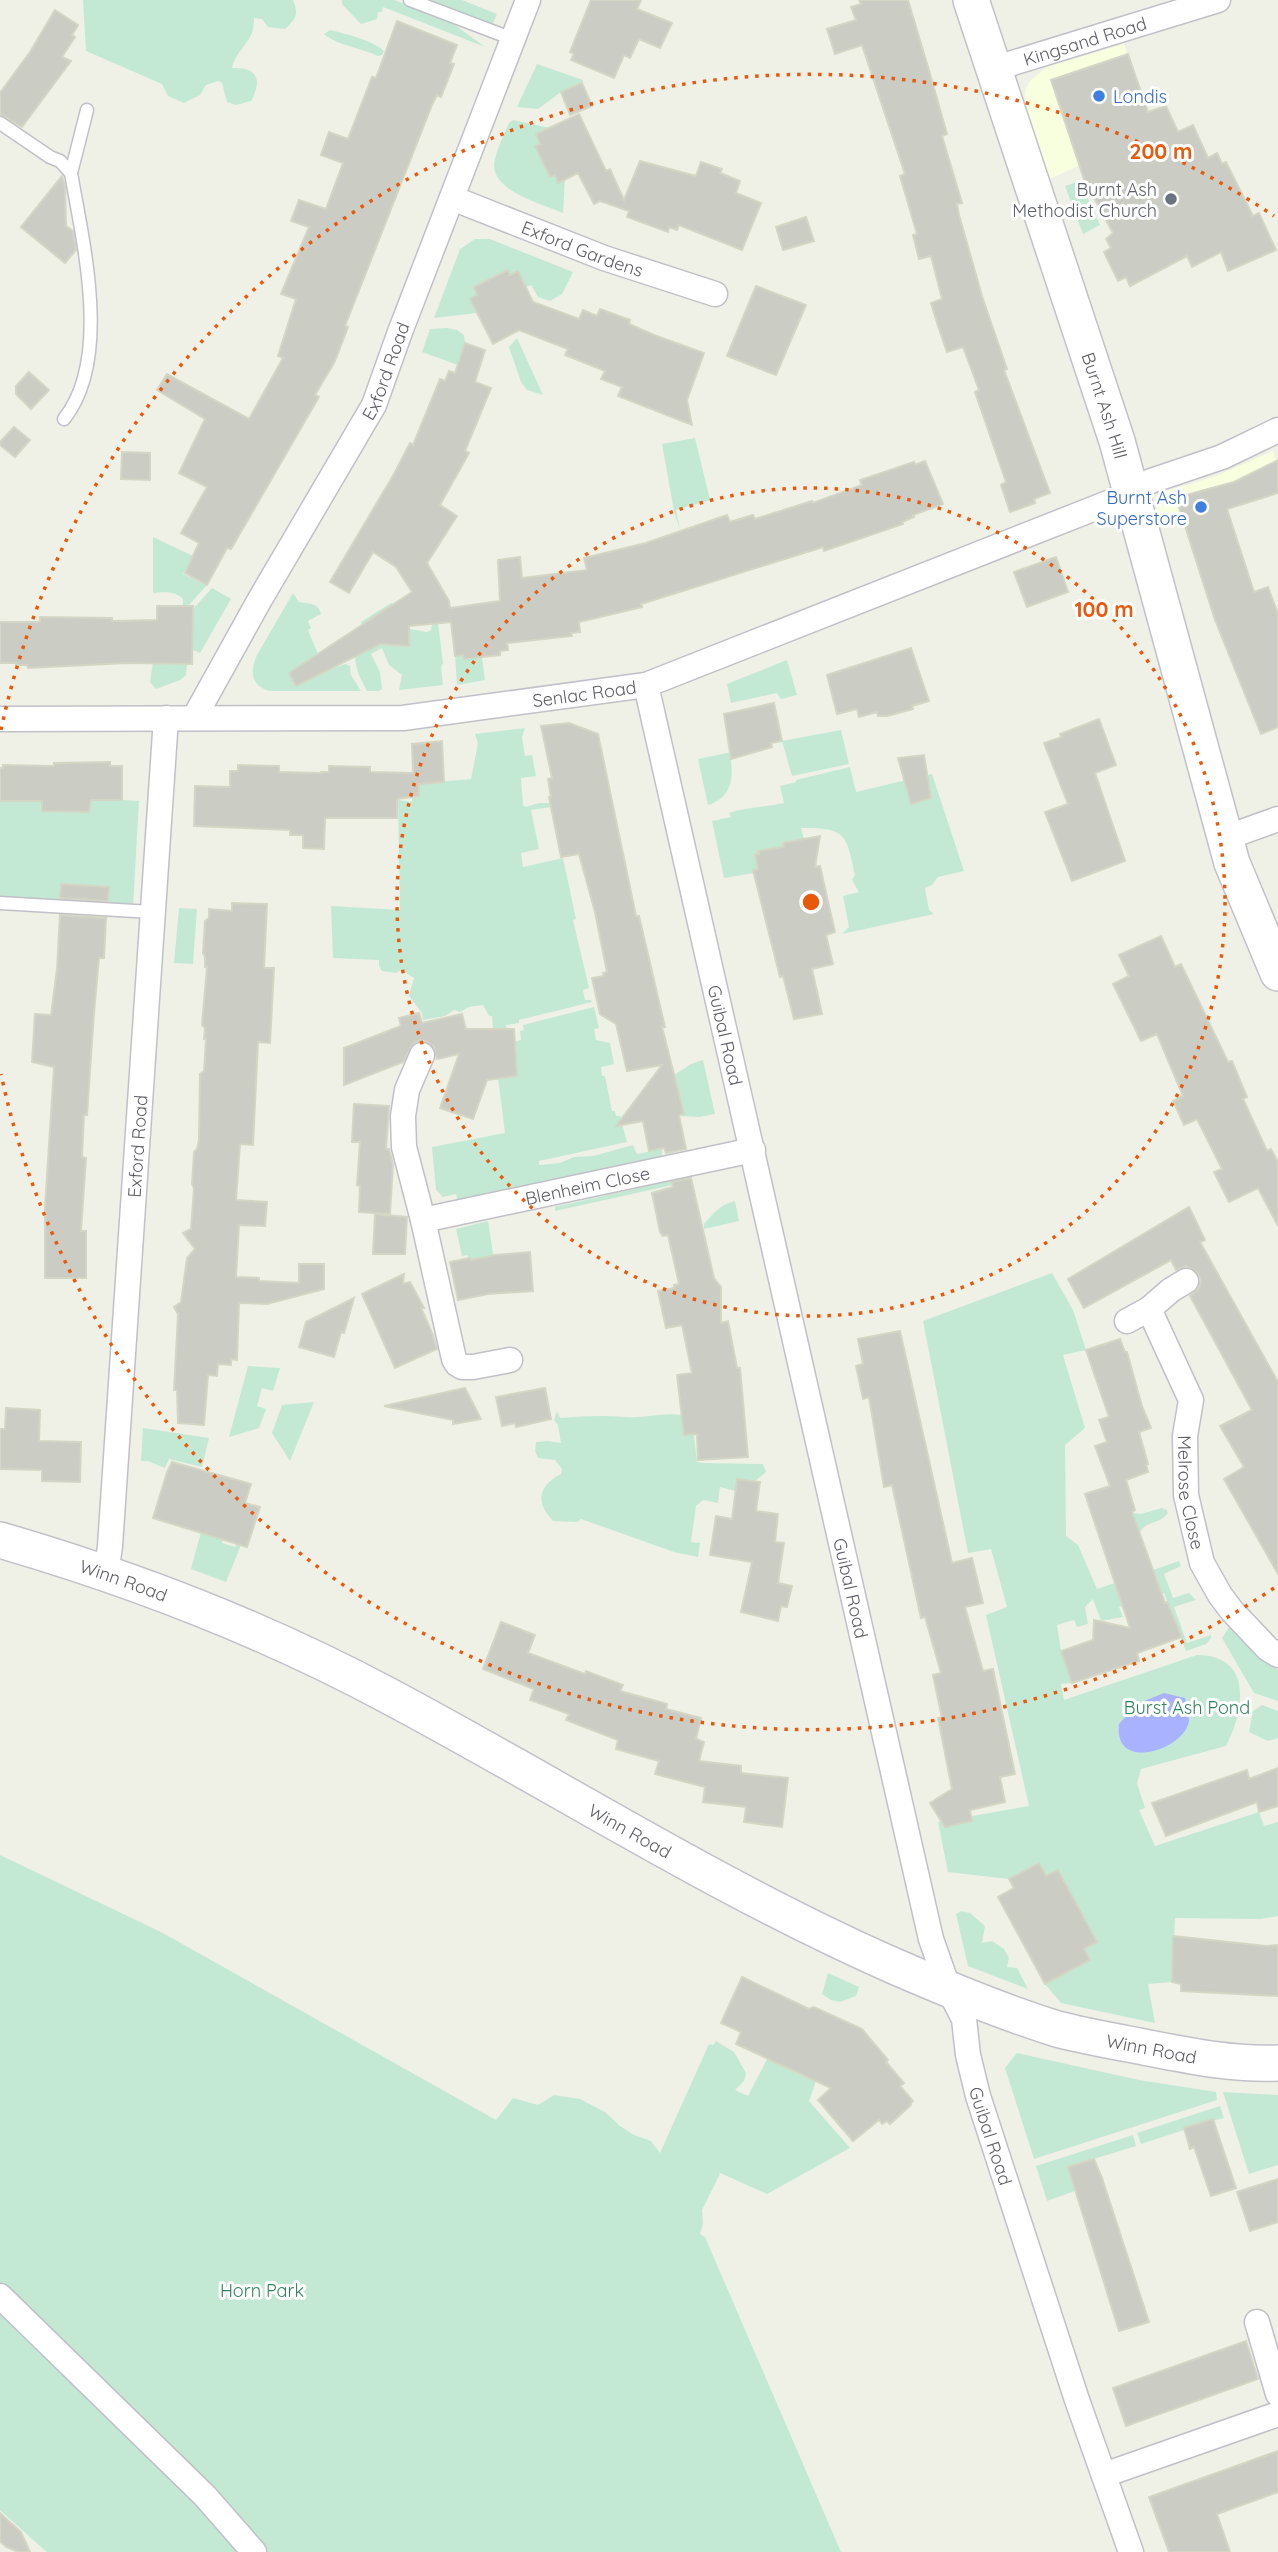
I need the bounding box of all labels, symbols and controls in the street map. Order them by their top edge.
street label: Kingsand Road [1020,11,1149,71]
place label: Londis [1113,85,1167,108]
marker: Londis [1091,88,1107,104]
text: 200 m [1130,138,1192,164]
place label: Burnt Ash Methodist Church [1012,178,1157,222]
marker: Burnt Ash Methodist Church [1163,191,1179,207]
street label: Exford Gardens [518,215,646,281]
street label: Exford Road [356,319,414,424]
street label: Burnt Ash Hill [1077,349,1133,461]
place label: Burnt Ash Superstore [1097,486,1187,530]
marker: Burnt Ash Superstore [1193,499,1209,515]
text: 100 m [1074,596,1134,622]
street label: Senlac Road [531,675,638,712]
centre of rings [799,890,823,914]
street label: Guibal Road [703,983,748,1087]
street label: Exford Road [122,1094,152,1198]
street label: Blenheim Close [523,1161,652,1210]
street label: Melrose Close [1173,1435,1210,1552]
street label: Guibal Road [829,1536,874,1640]
street label: Winn Road [77,1554,171,1606]
park label: Burst Ash Pond [1124,1696,1250,1719]
street label: Winn Road [584,1798,676,1863]
street label: Winn Road [1104,2029,1198,2068]
street label: Guibal Road [965,2084,1018,2188]
park label: Horn Park [220,2279,304,2302]

